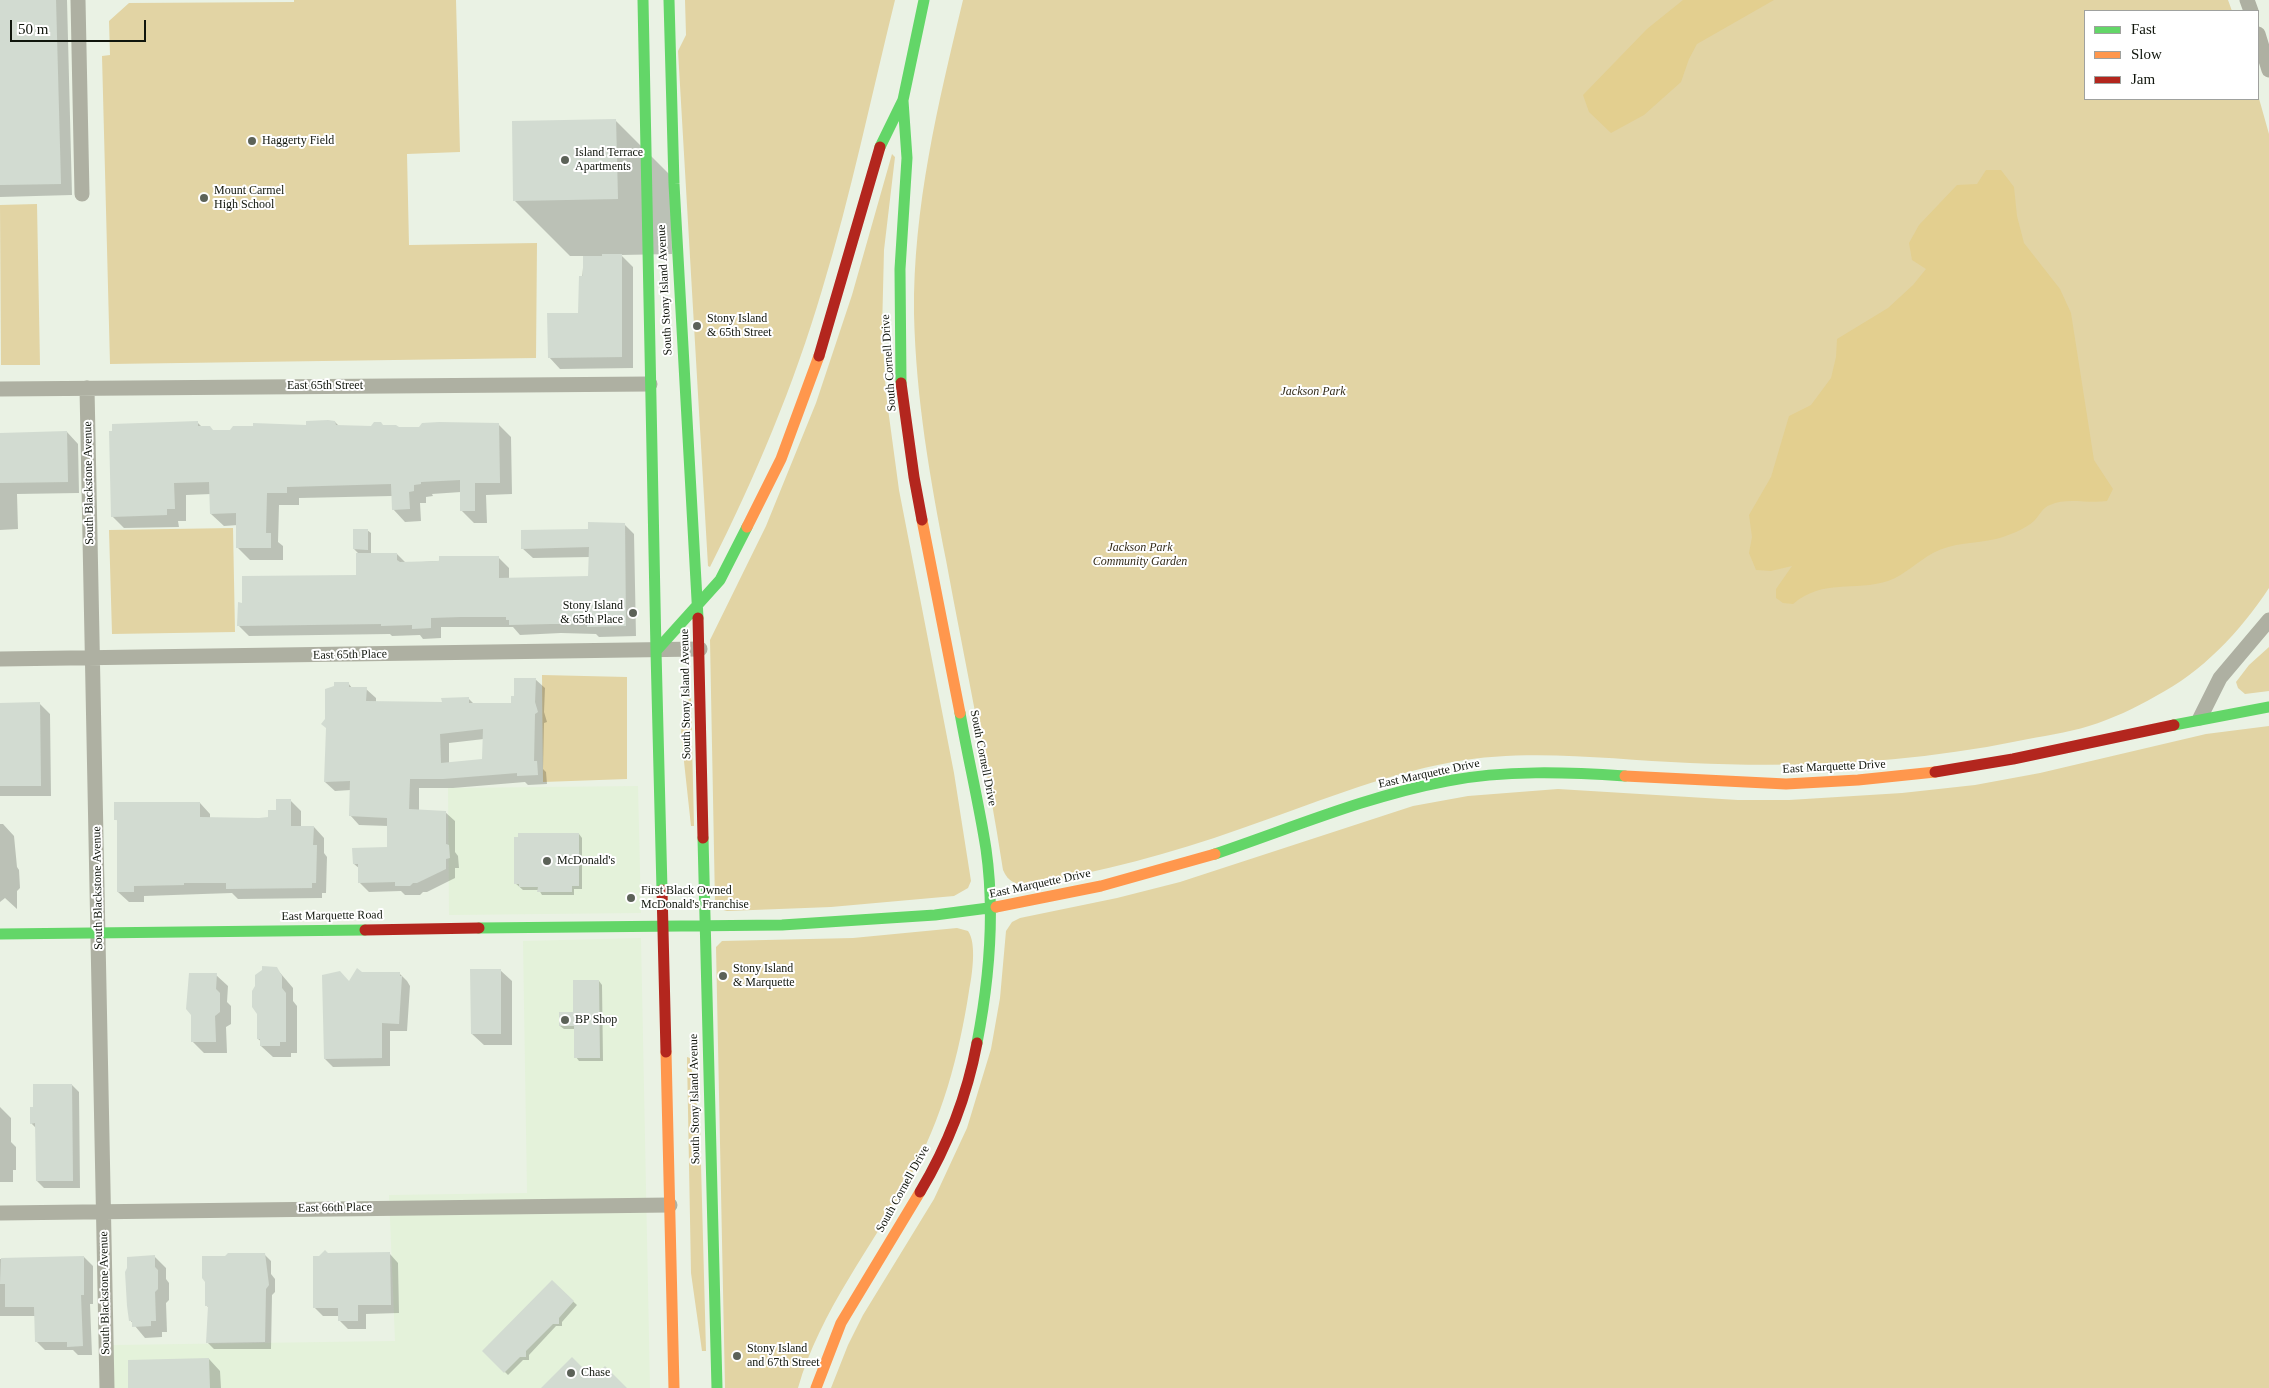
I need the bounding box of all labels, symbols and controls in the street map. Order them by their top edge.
scale bar [12,10,149,42]
legend [2084,10,2259,100]
text: 50 m [18,21,48,37]
text: Fast [2131,21,2156,37]
text: Slow [2131,46,2162,62]
text: Jam [2131,71,2155,87]
place label: Haggerty Field [262,134,334,148]
marker: Haggerty Field [246,135,258,147]
place label: Island Terrace Apartments [575,146,643,174]
marker: Island Terrace Apartments [559,154,571,166]
place label: Mount Carmel High School [214,184,284,212]
marker: Mount Carmel High School [198,192,210,204]
street label: South Stony Island Avenue [654,224,676,356]
place label: Stony Island & 65th Street [707,312,772,340]
street label: South Cornell Drive [878,314,900,412]
marker: Stony Island & 65th Street [691,320,703,332]
street label: East 65th Street [287,379,363,393]
park label: Jackson Park [1281,385,1345,399]
street label: South Blackstone Avenue [81,421,97,545]
park label: Jackson Park Community Garden [1093,541,1187,569]
place label: Stony Island & 65th Place [560,599,623,627]
marker: Stony Island & 65th Place [627,607,639,619]
street label: South Stony Island Avenue [678,628,694,760]
street label: East 65th Place [313,647,387,663]
street label: South Cornell Drive [967,709,999,807]
street label: East Marquette Drive [1377,756,1481,792]
street label: East Marquette Drive [1782,757,1886,777]
street label: South Blackstone Avenue [90,826,106,950]
place label: McDonald's [557,854,615,868]
marker: McDonald's [541,855,553,867]
street label: East Marquette Drive [988,866,1092,902]
place label: First Black Owned McDonald's Franchise [641,884,749,912]
marker: First Black Owned McDonald's Franchise [625,892,637,904]
street label: East Marquette Road [281,908,383,924]
place label: Stony Island & Marquette [733,962,795,990]
marker: Stony Island & Marquette [717,970,729,982]
place label: BP Shop [575,1013,617,1027]
marker: BP Shop [559,1014,571,1026]
street label: South Stony Island Avenue [687,1033,703,1165]
street label: South Cornell Drive [873,1143,933,1235]
street label: East 66th Place [298,1200,372,1216]
street label: South Blackstone Avenue [97,1231,113,1355]
place label: Stony Island and 67th Street [747,1342,820,1370]
marker: Stony Island and 67th Street [731,1350,743,1362]
place label: Chase [581,1366,610,1380]
marker: Chase [565,1367,577,1379]

